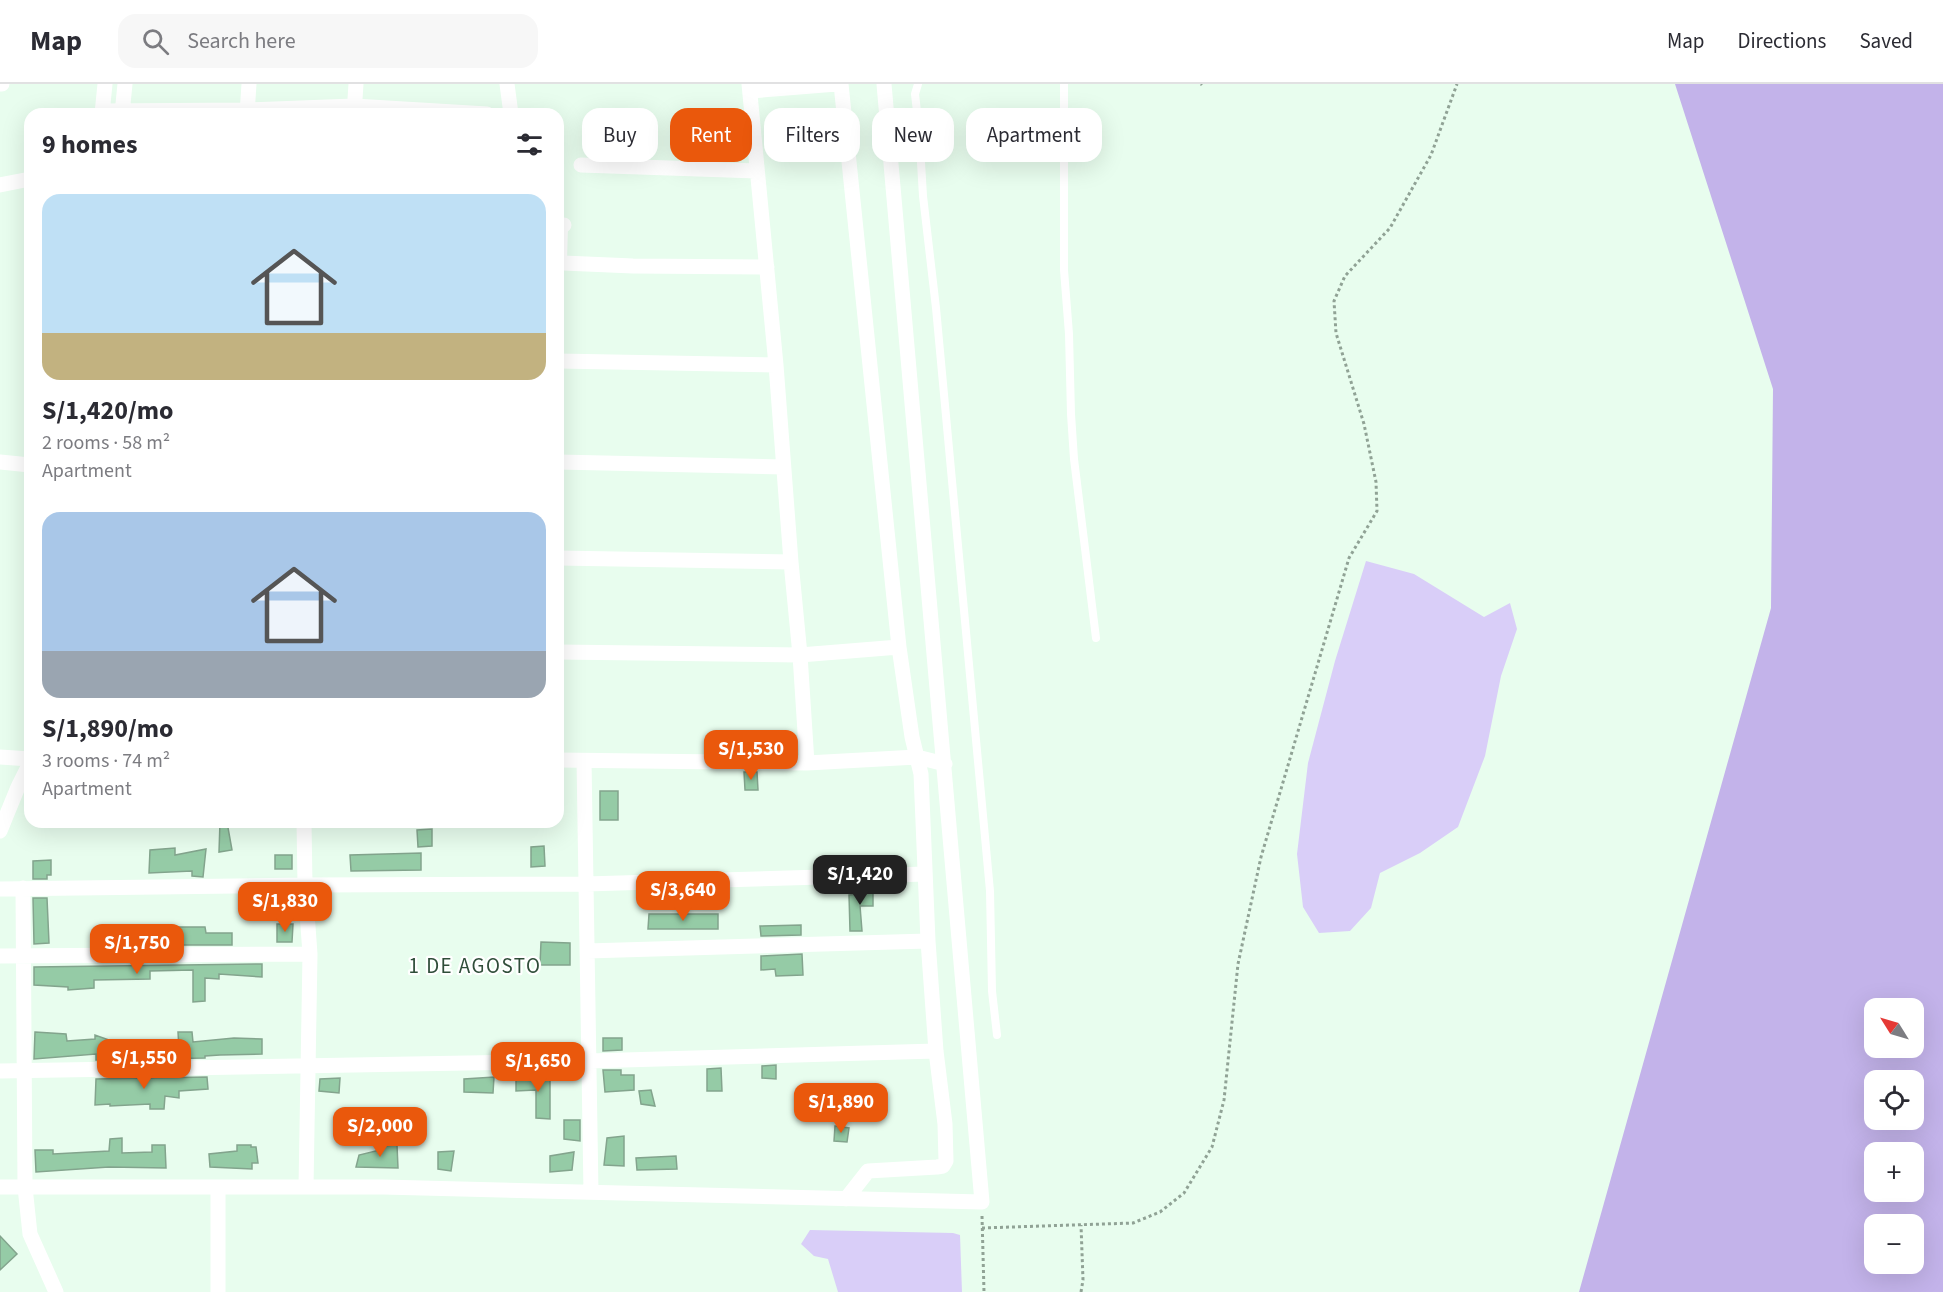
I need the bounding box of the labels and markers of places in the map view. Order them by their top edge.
pin: S/1,530 [696,730,806,781]
pin: S/1,420 [805,855,915,906]
pin: S/3,640 [628,871,738,922]
pin: S/1,830 [230,882,340,933]
pin: S/1,750 [82,924,192,975]
pin: S/1,550 [89,1039,199,1090]
pin: S/1,650 [483,1042,593,1093]
pin: S/1,890 [786,1083,896,1134]
pin: S/2,000 [325,1107,435,1158]

